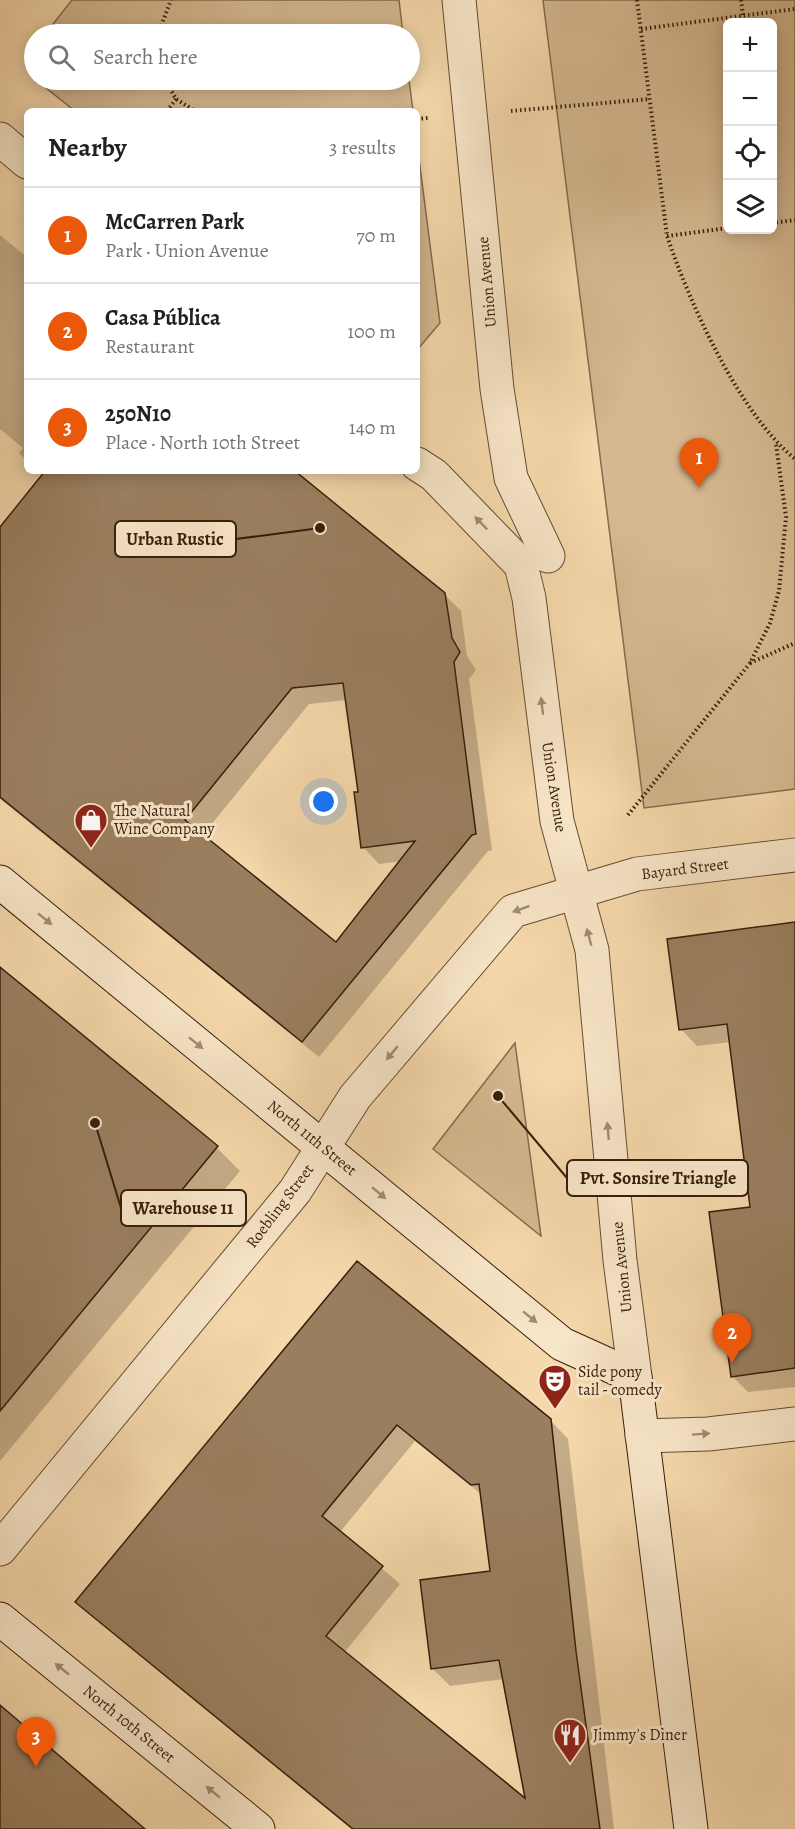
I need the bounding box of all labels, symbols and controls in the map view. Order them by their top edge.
map controls [723,18,777,234]
button: + [723,18,777,72]
search box [24,24,420,90]
icon: search [45,41,78,74]
text: Search here [93,42,198,72]
button: − [723,72,777,126]
button: locate [723,126,777,180]
text: Nearby [48,130,127,165]
text: 3 results [329,134,396,161]
button: layers [723,180,777,234]
text: McCarren Park [105,207,244,237]
text: 1 [64,222,71,249]
text: 70 m [356,222,396,249]
street label: Union Avenue [472,236,502,328]
text: Park · Union Avenue [105,237,269,264]
text: Casa Pública [105,303,221,333]
text: 2 [63,318,72,345]
text: 100 m [347,318,396,345]
text: Restaurant [105,333,195,360]
text: 250N10 [105,399,171,429]
text: 3 [63,414,72,441]
text: 140 m [349,414,396,441]
text: Place · North 10th Street [105,429,300,456]
pin: 1 [680,438,718,488]
one-way arrow [474,517,488,531]
callout: Urban Rustic [115,521,236,557]
text: Urban Rustic [126,527,224,551]
one-way arrow [538,696,547,715]
street label: Union Avenue [536,740,572,834]
your location [309,787,338,816]
place label: The Natural Wine Company [113,800,215,840]
shop icon: The Natural Wine Company [73,802,109,849]
street label: Bayard Street [640,853,730,885]
one-way arrow [512,905,530,915]
one-way arrow [37,912,52,925]
one-way arrow [584,928,593,946]
one-way arrow [188,1036,204,1049]
one-way arrow [386,1045,399,1060]
street label: North 11th Street [263,1095,361,1181]
one-way arrow [603,1122,613,1141]
street label: Roebling Street [241,1159,319,1253]
callout: Pvt. Sonsire Triangle [567,1160,748,1196]
text: Pvt. Sonsire Triangle [580,1166,736,1190]
one-way arrow [371,1186,386,1199]
callout: Warehouse 11 [121,1190,246,1226]
text: Warehouse 11 [132,1196,234,1220]
street label: Union Avenue [606,1220,638,1314]
one-way arrow [522,1310,537,1323]
pin: 2 [712,1314,752,1363]
place label: Side pony tail - comedy [578,1361,663,1401]
theatre icon: Side pony tail - comedy [537,1363,573,1410]
one-way arrow [691,1429,710,1439]
one-way arrow [55,1663,70,1676]
street label: North 10th Street [78,1680,180,1768]
restaurant icon: Jimmy's Diner [552,1717,588,1764]
pin: 3 [16,1718,56,1767]
place label: Jimmy's Diner [593,1724,687,1746]
one-way arrow [206,1786,221,1799]

